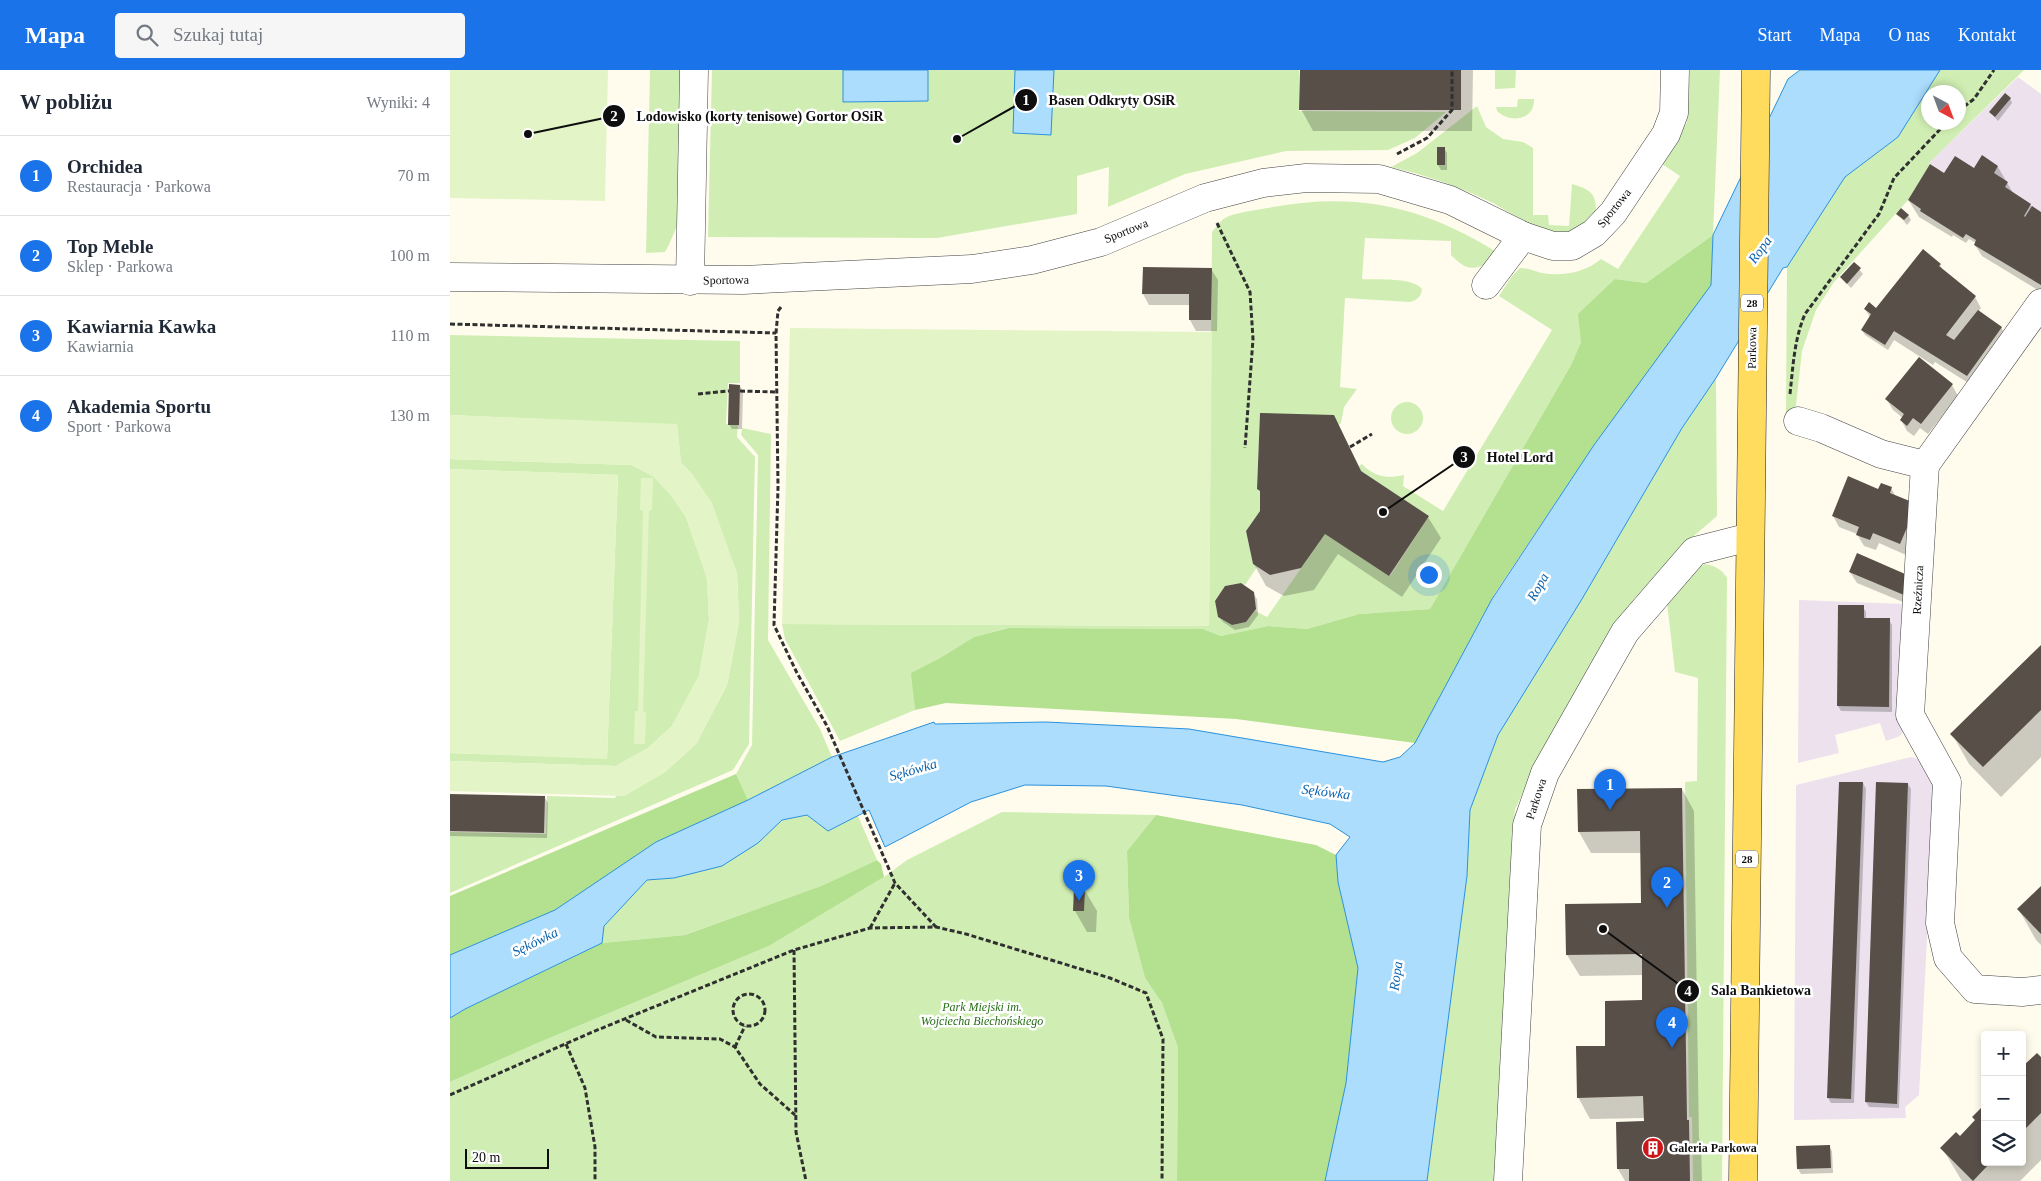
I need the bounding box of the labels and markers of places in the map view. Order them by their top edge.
callout: Basen Odkryty OSiR [1013,86,1185,115]
callout: Lodowisko (korty tenisowe) Gortor OSiR [601,102,894,131]
callout: Hotel Lord [1452,442,1563,471]
pin: 1 [1594,769,1626,810]
pin: 3 [1063,860,1095,901]
pin: 2 [1651,867,1683,908]
callout: Sala Bankietowa [1676,976,1821,1005]
pin: 4 [1656,1007,1688,1048]
building icon: Galeria Parkowa [1641,1136,1665,1160]
place label: Galeria Parkowa [1669,1141,1757,1155]

